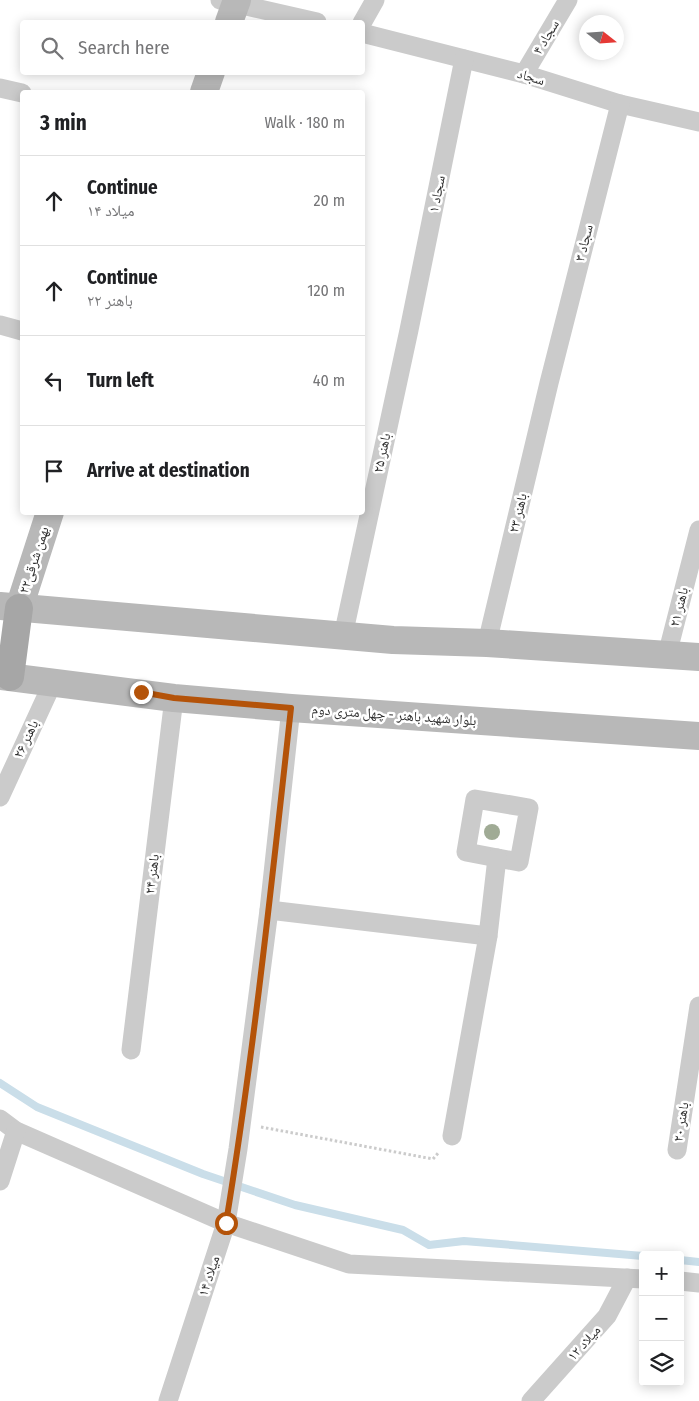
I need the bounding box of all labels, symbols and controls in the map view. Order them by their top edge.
north arrow [579,15,624,60]
street label: سجاد ۴ [529,17,563,57]
search box [20,20,365,75]
icon: search [38,34,66,62]
text: Search here [78,36,170,59]
street label: سجاد [515,65,547,89]
text: 3 min [40,110,87,136]
text: Walk · 180 m [265,113,345,132]
street label: سجاد ۱ [425,174,449,214]
text: Continue [87,176,158,199]
icon: ahead [40,187,68,215]
text: 20 m [314,191,345,210]
text: میلاد ۱۴ [87,201,135,220]
street label: سجاد ۳ [571,223,597,263]
text: Continue [87,266,158,289]
icon: ahead [40,277,68,305]
text: 120 m [307,281,345,300]
text: باهنر ۲۲ [87,291,133,310]
icon: left [40,367,68,395]
text: Turn left [87,369,154,392]
text: 40 m [313,371,345,390]
street label: باهنر ۲۵ [370,431,395,474]
icon: arrive [40,457,68,485]
text: Arrive at destination [87,459,250,482]
street label: باهنر ۲۳ [505,491,531,534]
street label: ۲۲بهمن شرقی [15,524,53,596]
street label: باهنر ۲۱ [666,585,692,629]
route end [130,681,153,704]
street label: بلوار شهید باهنر - چهل متری دوم [311,701,477,730]
street label: باهنر ۲۶ [10,717,42,761]
street label: باهنر ۲۴ [141,853,163,895]
street label: باهنر ۲۰ [669,1101,693,1143]
route start [215,1212,238,1235]
map controls [639,1251,684,1386]
button: + [639,1251,684,1296]
street label: میلاد ۱۴ [194,1254,224,1298]
button: − [639,1296,684,1341]
street label: میلاد ۱۲ [564,1322,604,1364]
button: layers [639,1341,684,1386]

